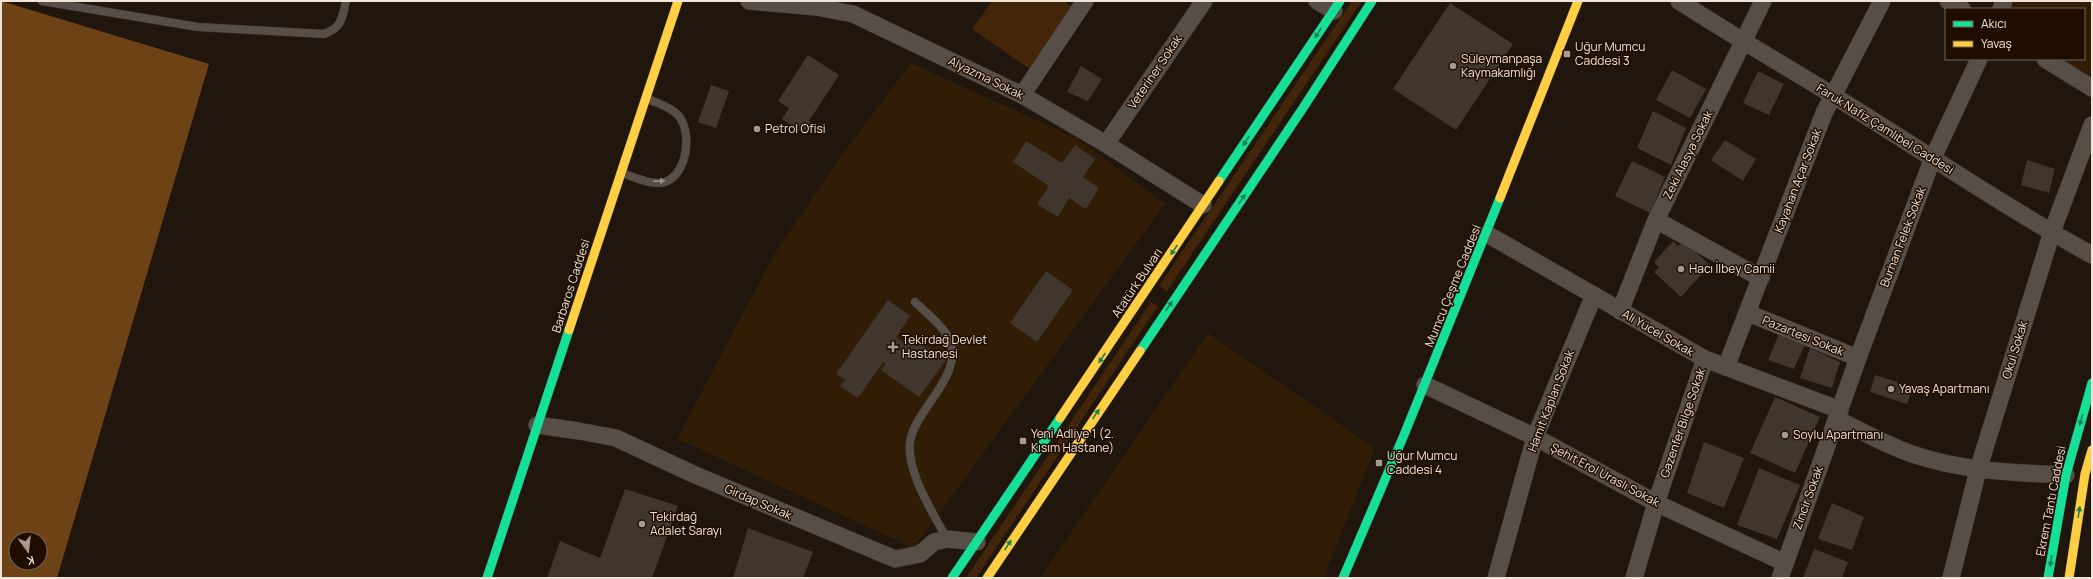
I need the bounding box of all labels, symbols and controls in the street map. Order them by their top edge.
legend [1945,8,2085,60]
text: Akıcı [1981,15,2007,32]
one-way arrow [1314,28,1322,39]
street label: Veteriner Sokak [1123,30,1186,112]
text: Yavaş [1981,35,2012,52]
place label: Uğur Mumcu Caddesi 3 [1575,38,1646,69]
marker: Uğur Mumcu Caddesi 3 [1562,49,1572,59]
place label: Süleymanpaşa Kaymakamlığı [1461,50,1542,81]
street label: Alyazma Sokak [946,52,1028,104]
marker: Süleymanpaşa Kaymakamlığı [1448,61,1458,71]
street label: Faruk Nafiz Çamlıbel Caddesi [1813,79,1957,178]
street label: Zeki Alasya Sokak [1659,107,1717,202]
place label: Petrol Ofisi [765,120,826,137]
marker: Petrol Ofisi [752,124,762,134]
street label: Kayahan Açar Sokak [1770,125,1826,235]
one-way arrow [1242,136,1250,146]
one-way arrow [653,178,666,184]
street label: Burhan Felek Sokak [1876,183,1930,289]
one-way arrow [1238,194,1246,204]
street label: Mumcu Çeşme Caddesi [1420,222,1485,350]
street label: Barbaros Caddesi [547,237,594,335]
one-way arrow [1170,244,1178,255]
street label: Atatürk Bulvarı [1107,245,1166,321]
place label: Hacı İlbey Camii [1689,260,1775,277]
marker: Hacı İlbey Camii [1676,264,1686,274]
one-way arrow [1165,301,1173,312]
street label: Ali Yücel Sokak [1619,305,1698,361]
street label: Pazartesi Sokak [1760,311,1848,360]
street label: Okul Sokak [1998,318,2032,381]
place label: Tekirdağ Devlet Hastanesi [902,331,987,362]
marker: Tekirdağ Devlet Hastanesi [887,341,899,353]
street label: Hamit Kaplan Sokak [1523,346,1578,454]
one-way arrow [1098,353,1106,363]
street label: Gazenfer Bilge Sokak [1656,365,1710,480]
place label: Yavaş Apartmanı [1899,380,1990,397]
marker: Yavaş Apartmanı [1886,384,1896,394]
one-way arrow [1092,409,1100,419]
one-way arrow [2078,414,2084,426]
place label: Yeni Adliye 1 (2. Kısım Hastane) [1031,425,1114,456]
place label: Soylu Apartmanı [1793,426,1883,443]
marker: Soylu Apartmanı [1780,430,1790,440]
marker: Yeni Adliye 1 (2. Kısım Hastane) [1018,436,1028,446]
street label: Şehit Erol Uraslı Sokak [1548,439,1664,511]
street label: Ekrem Tantı Caddesi [2031,444,2070,558]
place label: Uğur Mumcu Caddesi 4 [1387,447,1458,478]
marker: Uğur Mumcu Caddesi 4 [1374,458,1384,468]
street label: Zincir Sokak [1788,463,1827,532]
street label: Girdap Sokak [722,480,796,524]
one-way arrow [2077,506,2083,518]
place label: Tekirdağ Adalet Sarayı [650,508,722,539]
marker: Tekirdağ Adalet Sarayı [637,519,647,529]
north arrow [8,531,48,571]
one-way arrow [1004,540,1012,551]
text: K [24,553,36,570]
one-way arrow [2048,555,2054,567]

